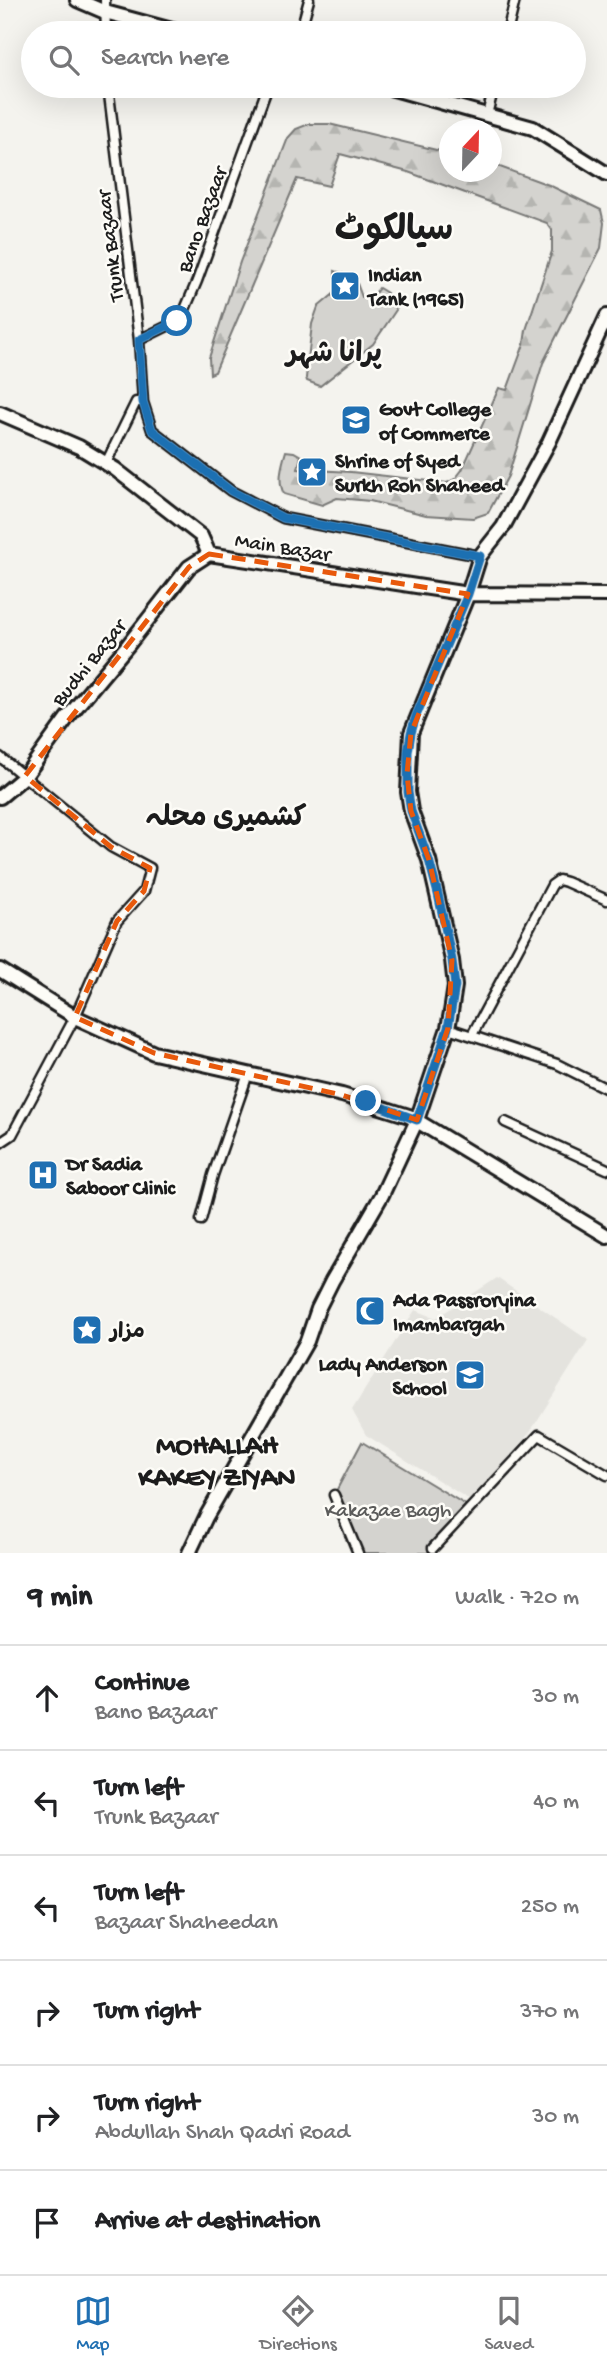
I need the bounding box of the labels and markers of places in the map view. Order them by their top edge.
place label: Indian Tank (1965) [366,265,465,314]
place icon: Indian Tank (1965) [328,269,362,303]
place label: Govt College of Commerce [378,399,492,448]
school or university icon: Govt College of Commerce [339,403,373,437]
place label: Shrine of Syed Surkh Roh Shaheed [335,451,506,500]
place icon: Shrine of Syed Surkh Roh Shaheed [295,455,329,489]
place label: Dr Sadia Saboor Clinic [64,1154,177,1203]
hospital icon: Dr Sadia Saboor Clinic [26,1158,60,1192]
place label: Ada Passroryina Imambargah [392,1290,537,1339]
mosque icon: Ada Passroryina Imambargah [353,1294,387,1328]
place icon: مزار [70,1313,104,1347]
place label: مزار [108,1321,145,1346]
place label: Lady Anderson School [318,1354,448,1403]
school or university icon: Lady Anderson School [453,1358,487,1392]

